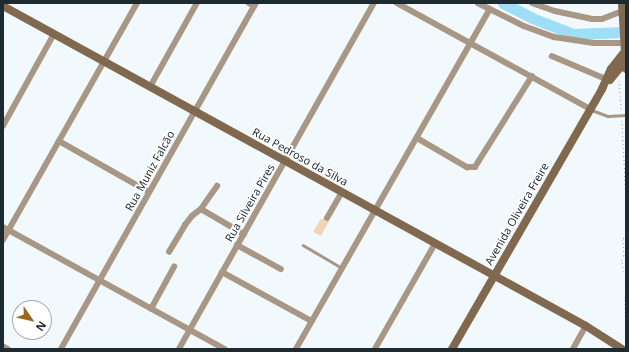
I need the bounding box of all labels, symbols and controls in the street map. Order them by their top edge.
street label: Rua Pedroso da Silva [250,125,350,189]
street label: Rua Muniz Falcão [122,128,178,214]
street label: Avenida Oliveira Freire [482,160,552,268]
street label: Rua Silveira Pires [222,162,278,244]
north arrow [12,300,52,340]
text: N [33,319,50,334]

